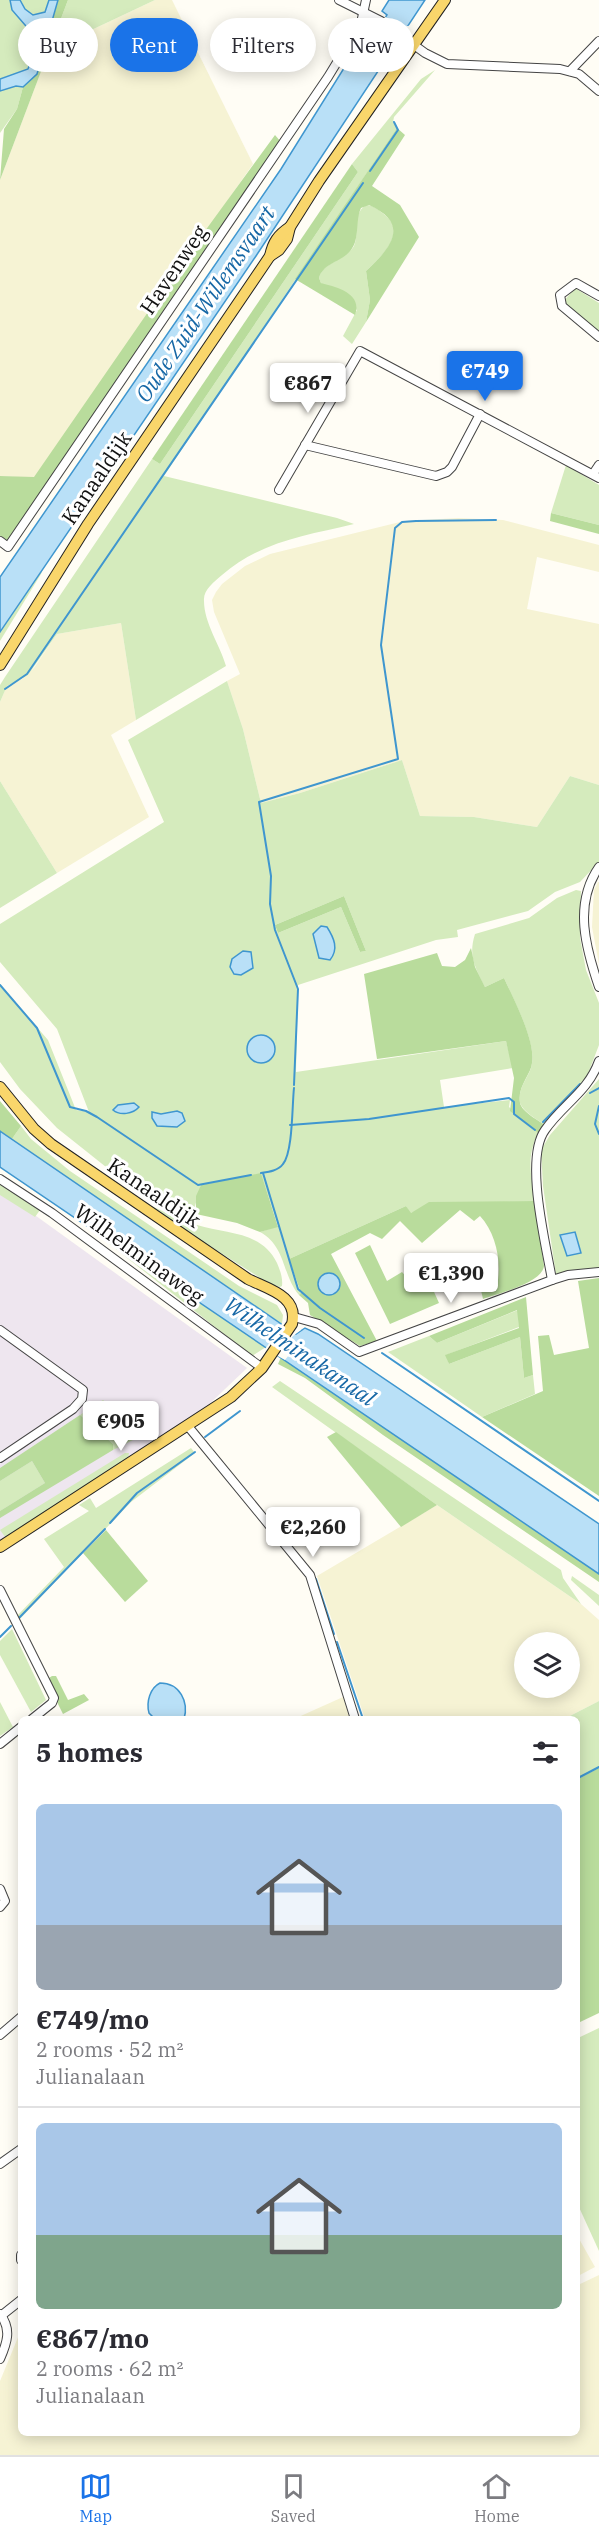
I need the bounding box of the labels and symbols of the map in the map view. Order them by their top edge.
water label: Oude Zuid-Willemsvaart [128,199,282,407]
street label: Havenweg [133,219,214,320]
pin: €749 [449,351,521,402]
pin: €867 [272,363,344,414]
street label: Kanaaldijk [55,425,138,529]
street label: Kanaaldijk [103,1151,207,1234]
street label: Wilhelminaweg [69,1197,210,1310]
pin: €1,390 [402,1253,500,1304]
water label: Wilhelminakanaal [219,1289,382,1412]
pin: €905 [85,1401,157,1452]
pin: €2,260 [264,1507,362,1558]

